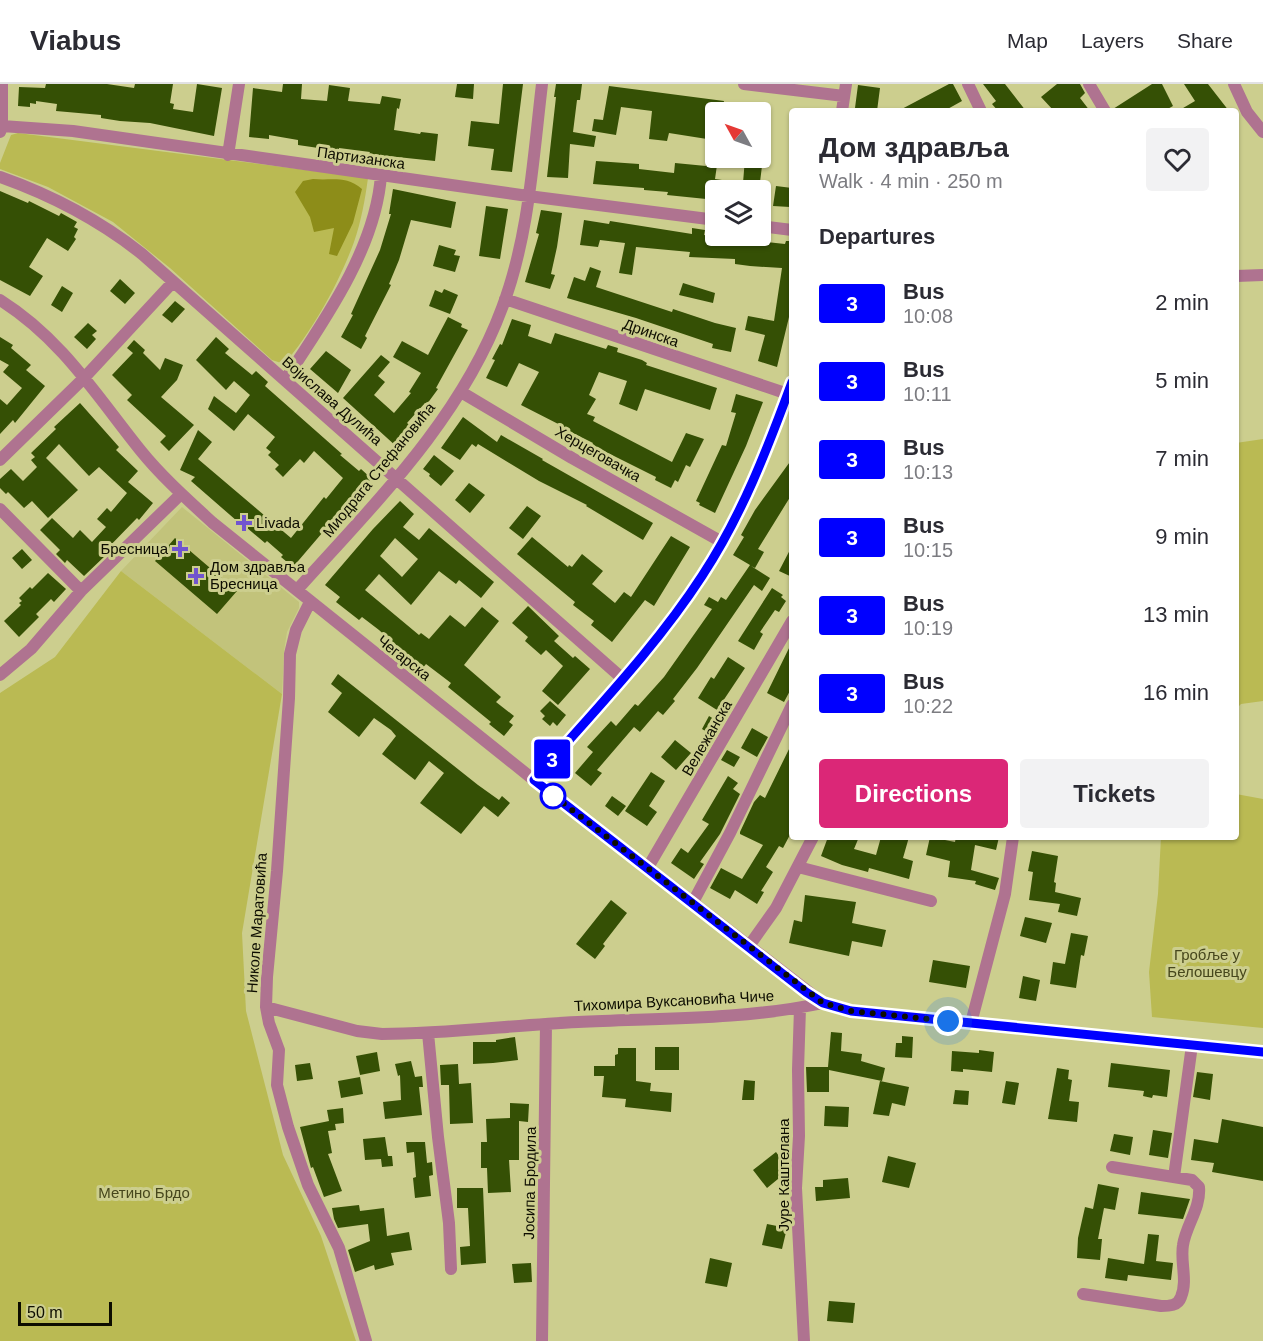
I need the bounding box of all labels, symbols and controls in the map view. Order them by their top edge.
text: Viabus [30,25,121,56]
text: Map [1007,29,1048,52]
text: Layers [1081,29,1144,52]
text: Share [1177,29,1233,52]
north arrow [705,102,771,168]
map controls [705,102,771,246]
button: heart [1146,128,1209,191]
text: Дом здравља [819,132,1009,163]
street label: Партизанска [316,143,407,172]
text: Walk · 4 min · 250 m [819,170,1003,192]
button: layers [705,180,771,246]
text: Departures [819,224,935,249]
text: Bus [903,279,945,304]
text: 2 min [1155,290,1209,315]
text: 3 [846,292,858,315]
text: 10:08 [903,305,953,327]
street label: Дринска [621,315,682,350]
street label: Војислава Дулића [279,353,386,449]
text: Bus [903,357,945,382]
text: 5 min [1155,368,1209,393]
text: 3 [846,370,858,393]
text: 10:11 [903,383,952,405]
street label: Миодрага Стефановића [319,398,439,540]
street label: Херцеговачка [553,422,645,485]
text: Bus [903,435,945,460]
text: 7 min [1155,446,1209,471]
text: 3 [846,448,858,471]
text: 10:13 [903,461,953,483]
text: Bus [903,513,945,538]
place label: Livada [256,514,301,531]
marker: Livada [237,516,251,530]
text: 9 min [1155,524,1209,549]
text: 3 [846,526,858,549]
text: 10:15 [903,539,953,561]
place label: Бресница [100,540,169,557]
marker: Бресница [173,542,187,556]
place label: Дом здравља Бресница [210,558,306,592]
marker: Дом здравља Бресница [187,567,205,585]
text: Bus [903,591,945,616]
text: 13 min [1143,602,1209,627]
text: 3 [846,604,858,627]
text: 10:19 [903,617,953,639]
street label: Чегарска [374,632,435,684]
text: Bus [903,669,945,694]
text: 16 min [1143,680,1209,705]
text: 3 [846,682,858,705]
text: 10:22 [903,695,953,717]
street label: Вележанска [678,696,735,778]
line badge: 3 [532,740,572,778]
text: 3 [546,748,558,771]
button: Directions [819,759,1008,828]
button: Tickets [1020,759,1209,828]
unlabelled marker [540,783,566,809]
street label: Николе Маратовића [243,852,270,994]
park label: Гробље у Белошевцу [1167,946,1247,980]
street label: Тихомира Вуксановића Чиче [573,987,774,1014]
your location [933,1006,963,1036]
street label: Јуре Каштелана [775,1118,792,1232]
street label: Јосипа Бродила [520,1126,539,1240]
park label: Метино Брдо [98,1184,190,1201]
scale bar [18,1299,112,1326]
text: 50 m [27,1304,63,1321]

